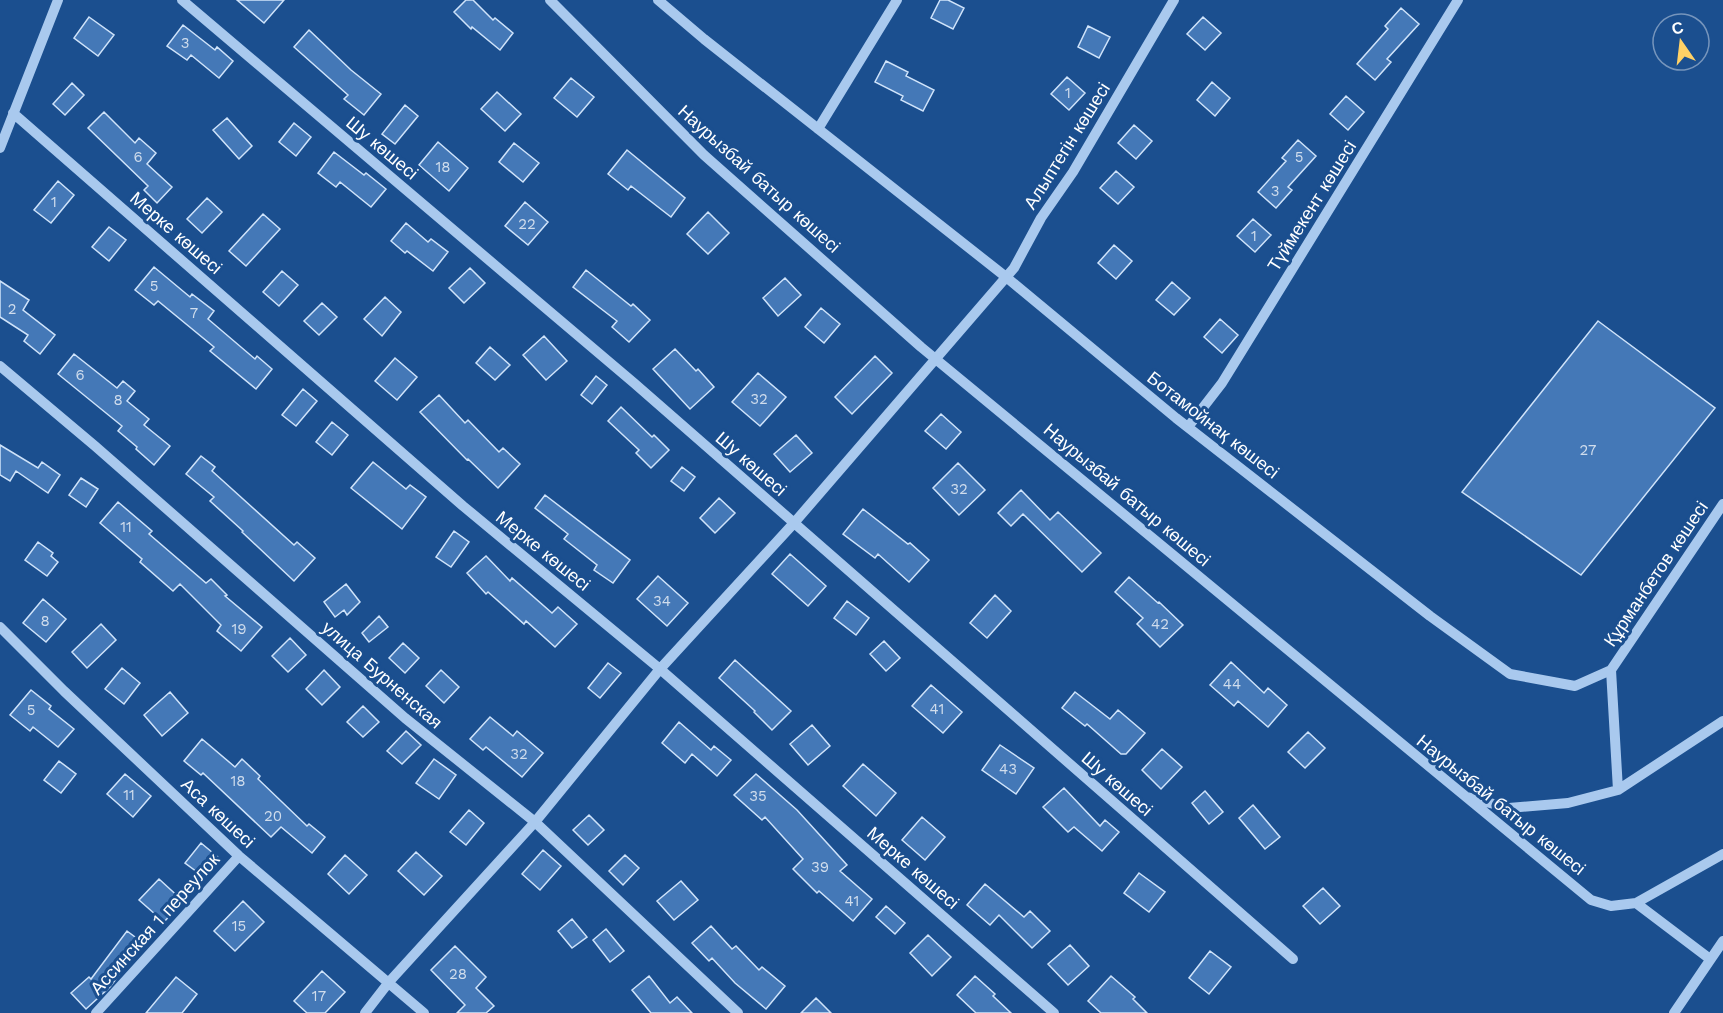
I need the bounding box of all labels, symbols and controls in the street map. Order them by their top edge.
north arrow [1651,12,1711,72]
text: С [1670,17,1686,39]
house number: 3 [181,34,189,52]
street label: Алыптегін көшесі [1019,79,1114,213]
house number: 1 [1065,84,1071,102]
street label: Наурызбай батыр көшесі [674,100,845,257]
street label: Шу көшесі [342,112,422,184]
street label: Түймекент көшесі [1263,136,1360,275]
house number: 6 [133,148,143,166]
house number: 5 [1295,148,1303,166]
house number: 18 [435,158,451,176]
house number: 3 [1271,182,1279,200]
street label: Мерке көшесі [126,187,227,278]
house number: 1 [51,193,57,211]
house number: 22 [518,215,536,233]
house number: 1 [1251,227,1257,245]
house number: 5 [150,277,158,295]
house number: 2 [8,300,16,318]
house number: 7 [190,304,198,322]
house number: 6 [75,366,85,384]
street label: Ботамойнақ көшесі [1143,367,1283,483]
house number: 32 [750,390,768,408]
house number: 8 [113,391,123,409]
street label: Наурызбай батыр көшесі [1040,419,1215,570]
street label: Шу көшесі [712,427,791,500]
house number: 27 [1580,441,1596,459]
house number: 32 [950,480,968,498]
street label: Құрманбетов көшесі [1599,497,1712,650]
street label: Мерке көшесі [492,506,595,595]
house number: 11 [120,518,132,536]
house number: 34 [653,592,671,610]
house number: 8 [40,612,50,630]
house number: 42 [1151,615,1169,633]
street label: улица Бурненская [318,617,447,733]
house number: 19 [231,620,247,638]
house number: 44 [1223,675,1241,693]
house number: 41 [930,700,944,718]
house number: 5 [27,701,35,719]
street label: Наурызбай батыр көшесі [1413,730,1590,879]
house number: 32 [510,745,528,763]
street label: Шу көшесі [1078,747,1157,820]
house number: 43 [999,760,1017,778]
house number: 18 [230,772,246,790]
street label: Аса көшесі [177,773,259,852]
house number: 11 [123,786,135,804]
house number: 35 [749,787,767,805]
house number: 20 [264,807,282,825]
street label: Мерке көшесі [863,822,964,913]
street label: Ассинская 1 переулок [86,849,224,999]
house number: 39 [811,858,829,876]
house number: 41 [845,892,859,910]
house number: 15 [232,917,246,935]
house number: 28 [449,965,467,983]
house number: 17 [312,987,326,1005]

